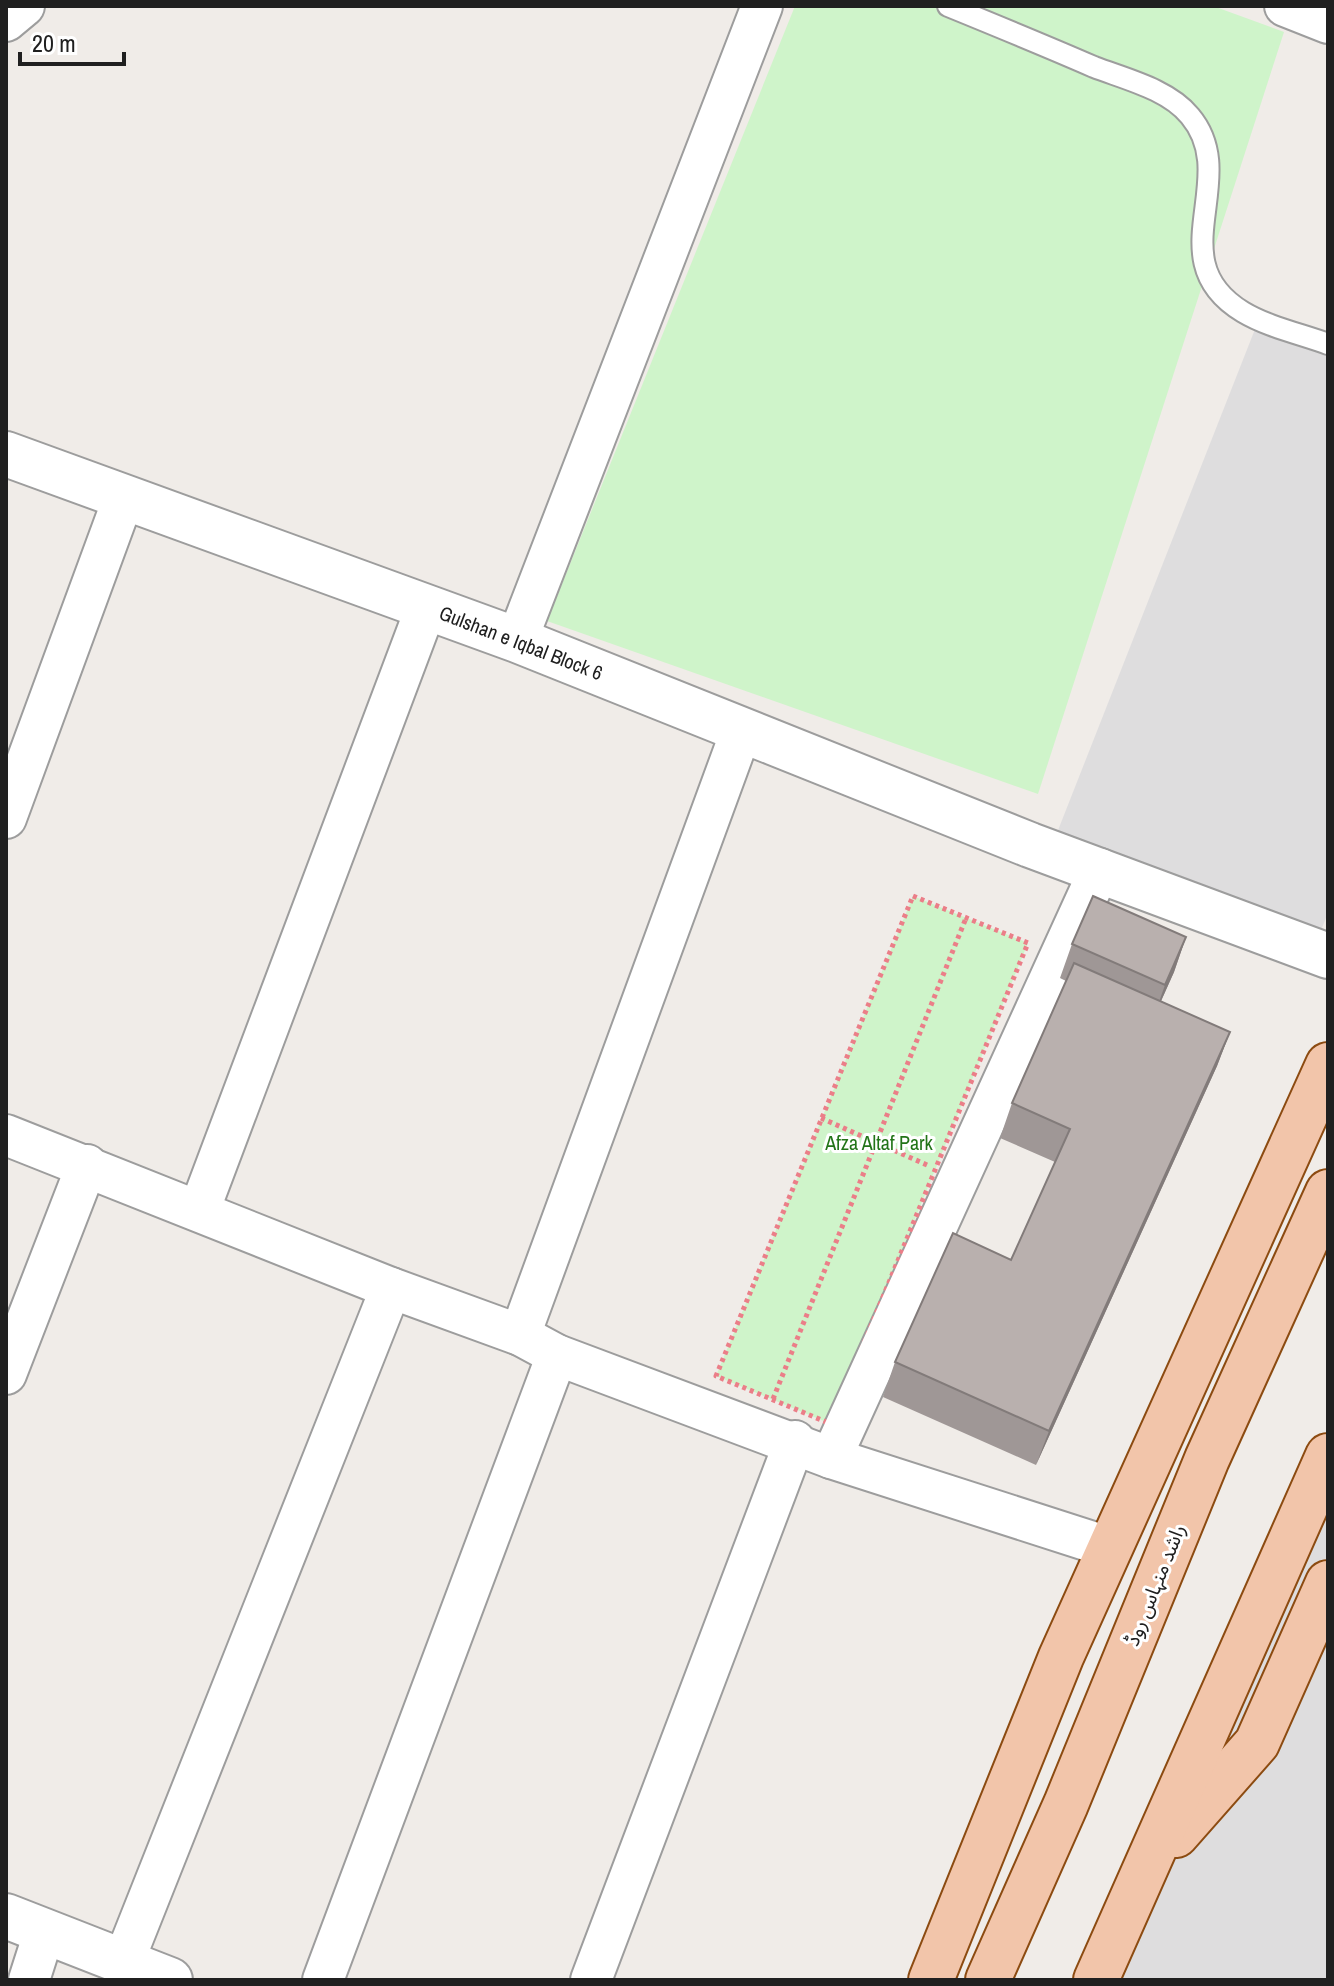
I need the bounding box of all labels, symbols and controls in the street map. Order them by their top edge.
scale bar [20,16,124,66]
text: 20 m [32,27,76,59]
street label: Gulshan e Iqbal Block 6 [435,599,607,686]
park label: Afza Altaf Park [824,1129,934,1156]
street label: راشد منہاس روڈ [1118,1520,1191,1650]

